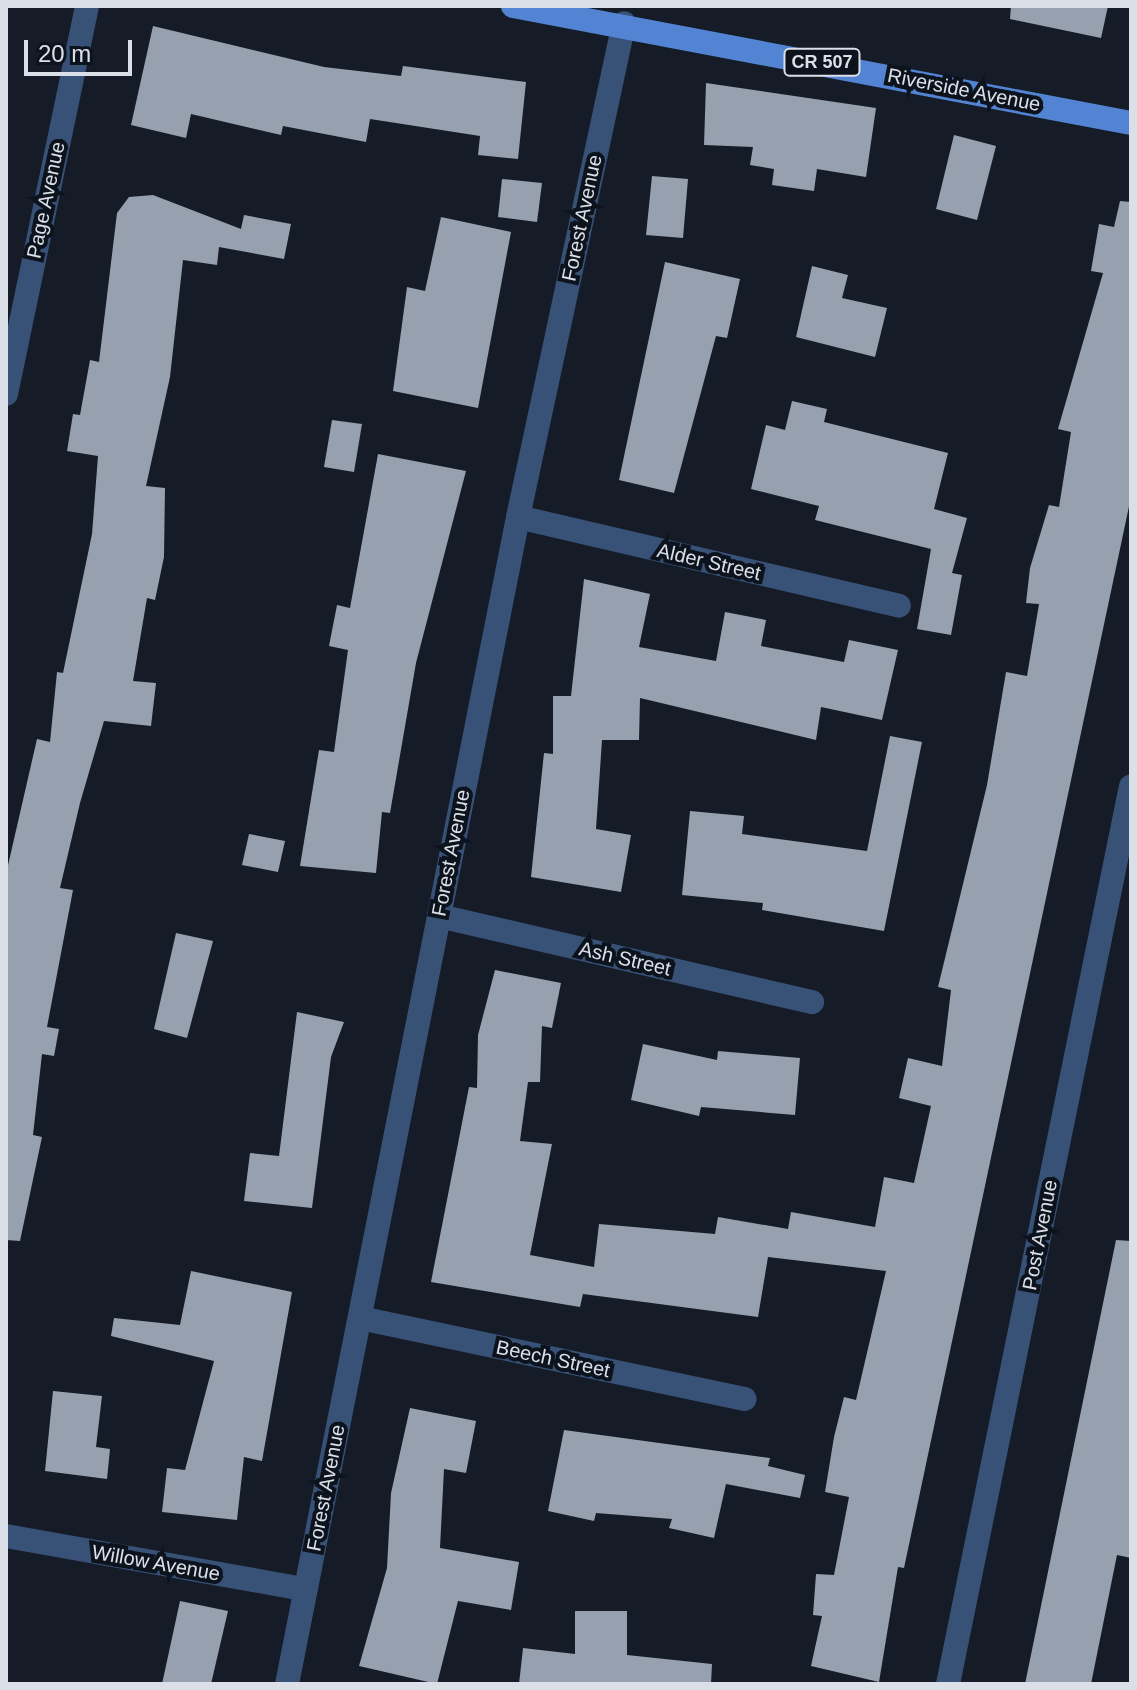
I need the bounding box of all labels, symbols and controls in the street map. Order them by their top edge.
scale bar [28,24,136,74]
text: 20 m [38,40,91,67]
road number: CR 507 [782,48,862,76]
street label: Riverside Avenue [885,63,1043,117]
street label: Page Avenue [22,139,70,261]
street label: Forest Avenue [557,152,607,284]
street label: Alder Street [655,538,763,586]
street label: Forest Avenue [427,787,475,919]
street label: Ash Street [577,937,673,981]
street label: Post Avenue [1017,1177,1063,1293]
street label: Beech Street [494,1335,612,1383]
street label: Forest Avenue [302,1422,350,1554]
street label: Willow Avenue [90,1540,222,1586]

